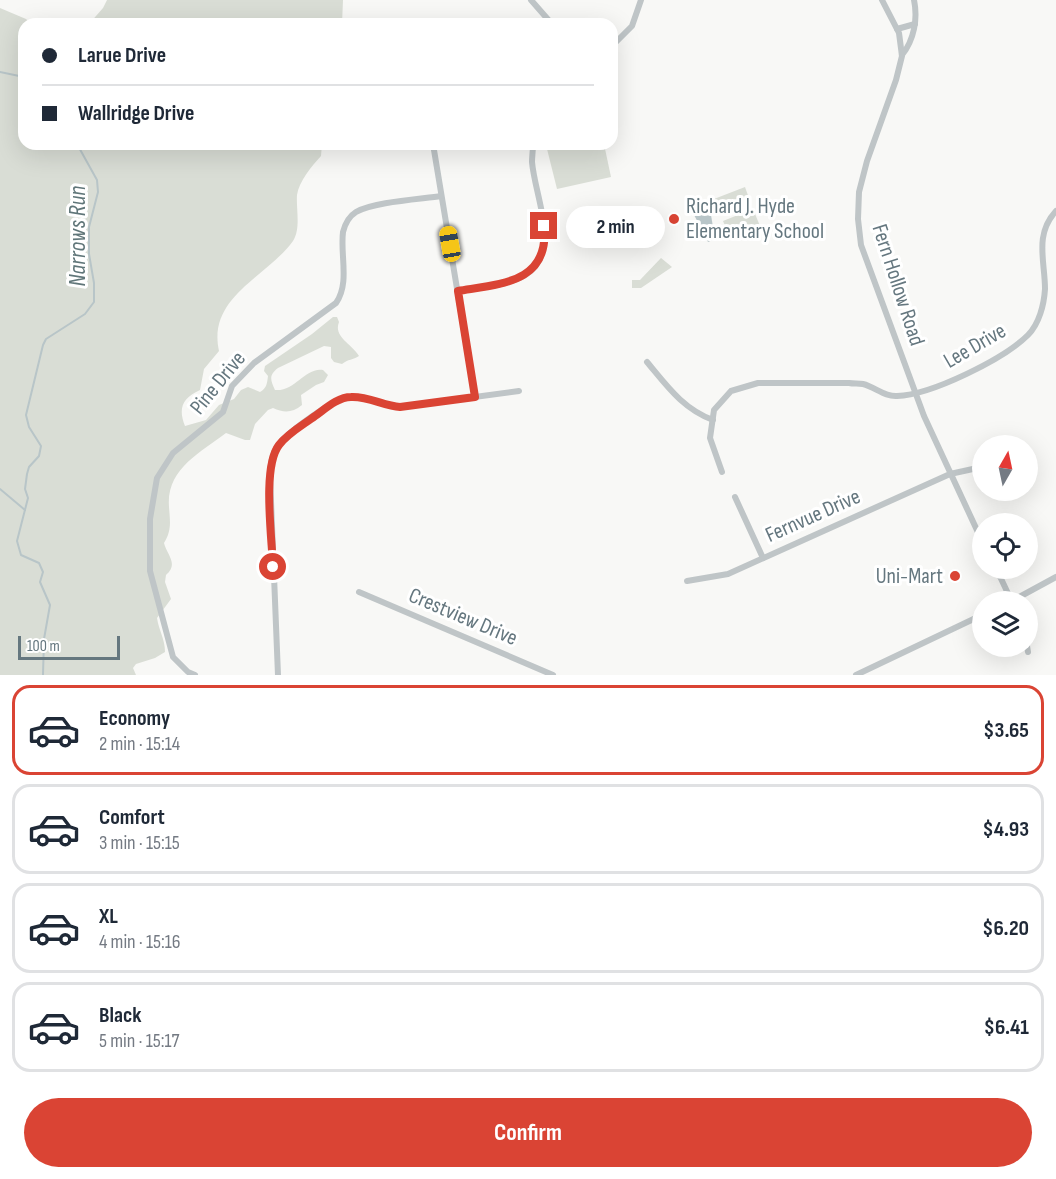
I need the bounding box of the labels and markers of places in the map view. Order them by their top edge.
place label: Richard J. Hyde Elementary School [686,193,824,245]
marker: Richard J. Hyde Elementary School [667,212,681,226]
place label: Uni-Mart [876,563,943,590]
marker: Uni-Mart [948,569,962,583]

